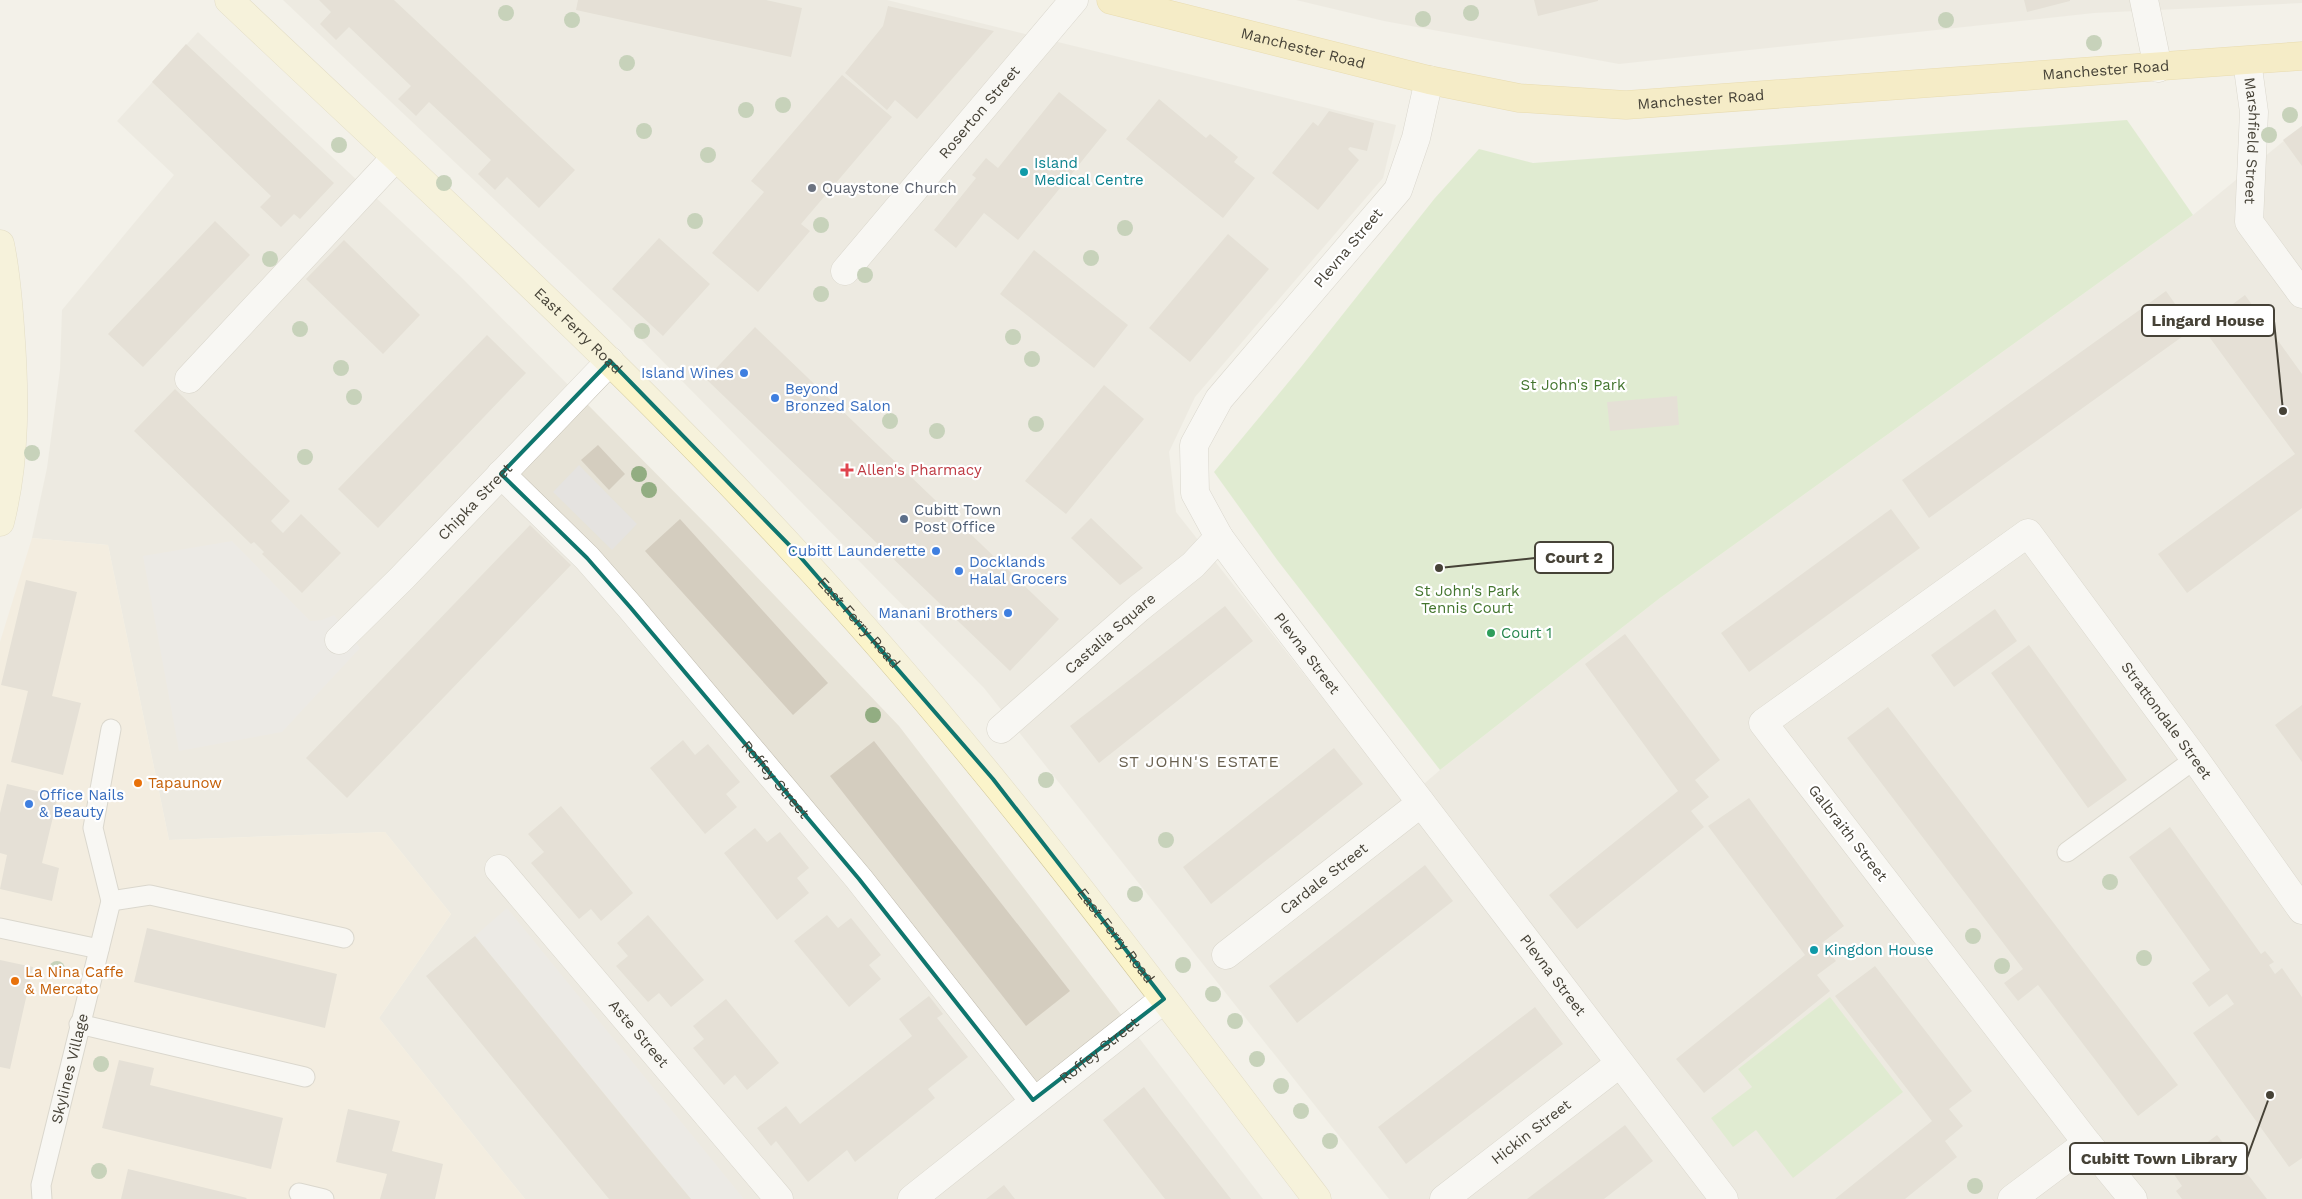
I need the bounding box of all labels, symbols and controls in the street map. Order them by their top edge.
street label: Manchester Road [1239,24,1367,73]
street label: Manchester Road [2042,57,2170,84]
street label: Roserton Street [935,62,1024,162]
street label: Marshfield Street [2240,76,2263,205]
street label: Manchester Road [1637,86,1765,113]
place label: Island Medical Centre [1034,154,1144,189]
marker: Island Medical Centre [1018,166,1030,178]
place label: Quaystone Church [822,179,957,197]
marker: Quaystone Church [806,182,818,194]
street label: Plevna Street [1310,204,1387,291]
street label: East Ferry Road [530,284,626,378]
callout: Lingard House [2142,305,2274,336]
text: Lingard House [2152,311,2264,330]
place label: Island Wines [641,364,734,382]
marker: Island Wines [738,367,750,379]
park label: St John's Park [1521,376,1626,394]
place label: Beyond Bronzed Salon [785,380,891,415]
marker: Beyond Bronzed Salon [769,392,781,404]
street label: Chipka Street [434,459,517,544]
place label: Allen's Pharmacy [857,461,982,479]
marker: Allen's Pharmacy [841,464,853,476]
place label: Cubitt Town Post Office [914,501,1001,536]
marker: Cubitt Town Post Office [898,513,910,525]
place label: Cubitt Launderette [788,542,926,560]
callout: Court 2 [1535,542,1613,573]
marker: Cubitt Launderette [930,545,942,557]
text: Court 2 [1545,548,1603,567]
place label: Docklands Halal Grocers [969,553,1067,588]
marker: Docklands Halal Grocers [953,565,965,577]
street label: East Ferry Road [814,573,904,672]
park label: St John's Park Tennis Court [1415,582,1520,617]
street label: Castalia Square [1061,589,1159,678]
place label: Manani Brothers [878,604,998,622]
marker: Manani Brothers [1002,607,1014,619]
street label: Plevna Street [1270,609,1344,698]
place label: Court 1 [1501,624,1552,642]
marker: Court 1 [1485,627,1497,639]
street label: Strattondale Street [2117,658,2216,783]
street label: Roffey Street [737,737,814,823]
district label: ST JOHN'S ESTATE [1118,752,1280,771]
place label: Tapaunow [148,774,222,792]
marker: Tapaunow [132,777,144,789]
street label: Galbraith Street [1805,781,1892,885]
place label: Office Nails & Beauty [39,786,124,821]
marker: Office Nails & Beauty [23,798,35,810]
street label: Cardale Street [1276,839,1372,919]
street label: East Ferry Road [1073,884,1158,987]
street label: Plevna Street [1516,931,1590,1020]
place label: Kingdon House [1824,941,1934,959]
marker: Kingdon House [1808,944,1820,956]
place label: La Nina Caffe & Mercato [25,963,124,998]
marker: La Nina Caffe & Mercato [9,975,21,987]
street label: Aste Street [605,996,673,1072]
street label: Skylines Village [47,1012,92,1126]
street label: Roffey Street [1056,1013,1143,1087]
street label: Hickin Street [1488,1095,1575,1168]
callout: Cubitt Town Library [2070,1143,2247,1174]
text: Cubitt Town Library [2081,1149,2238,1168]

